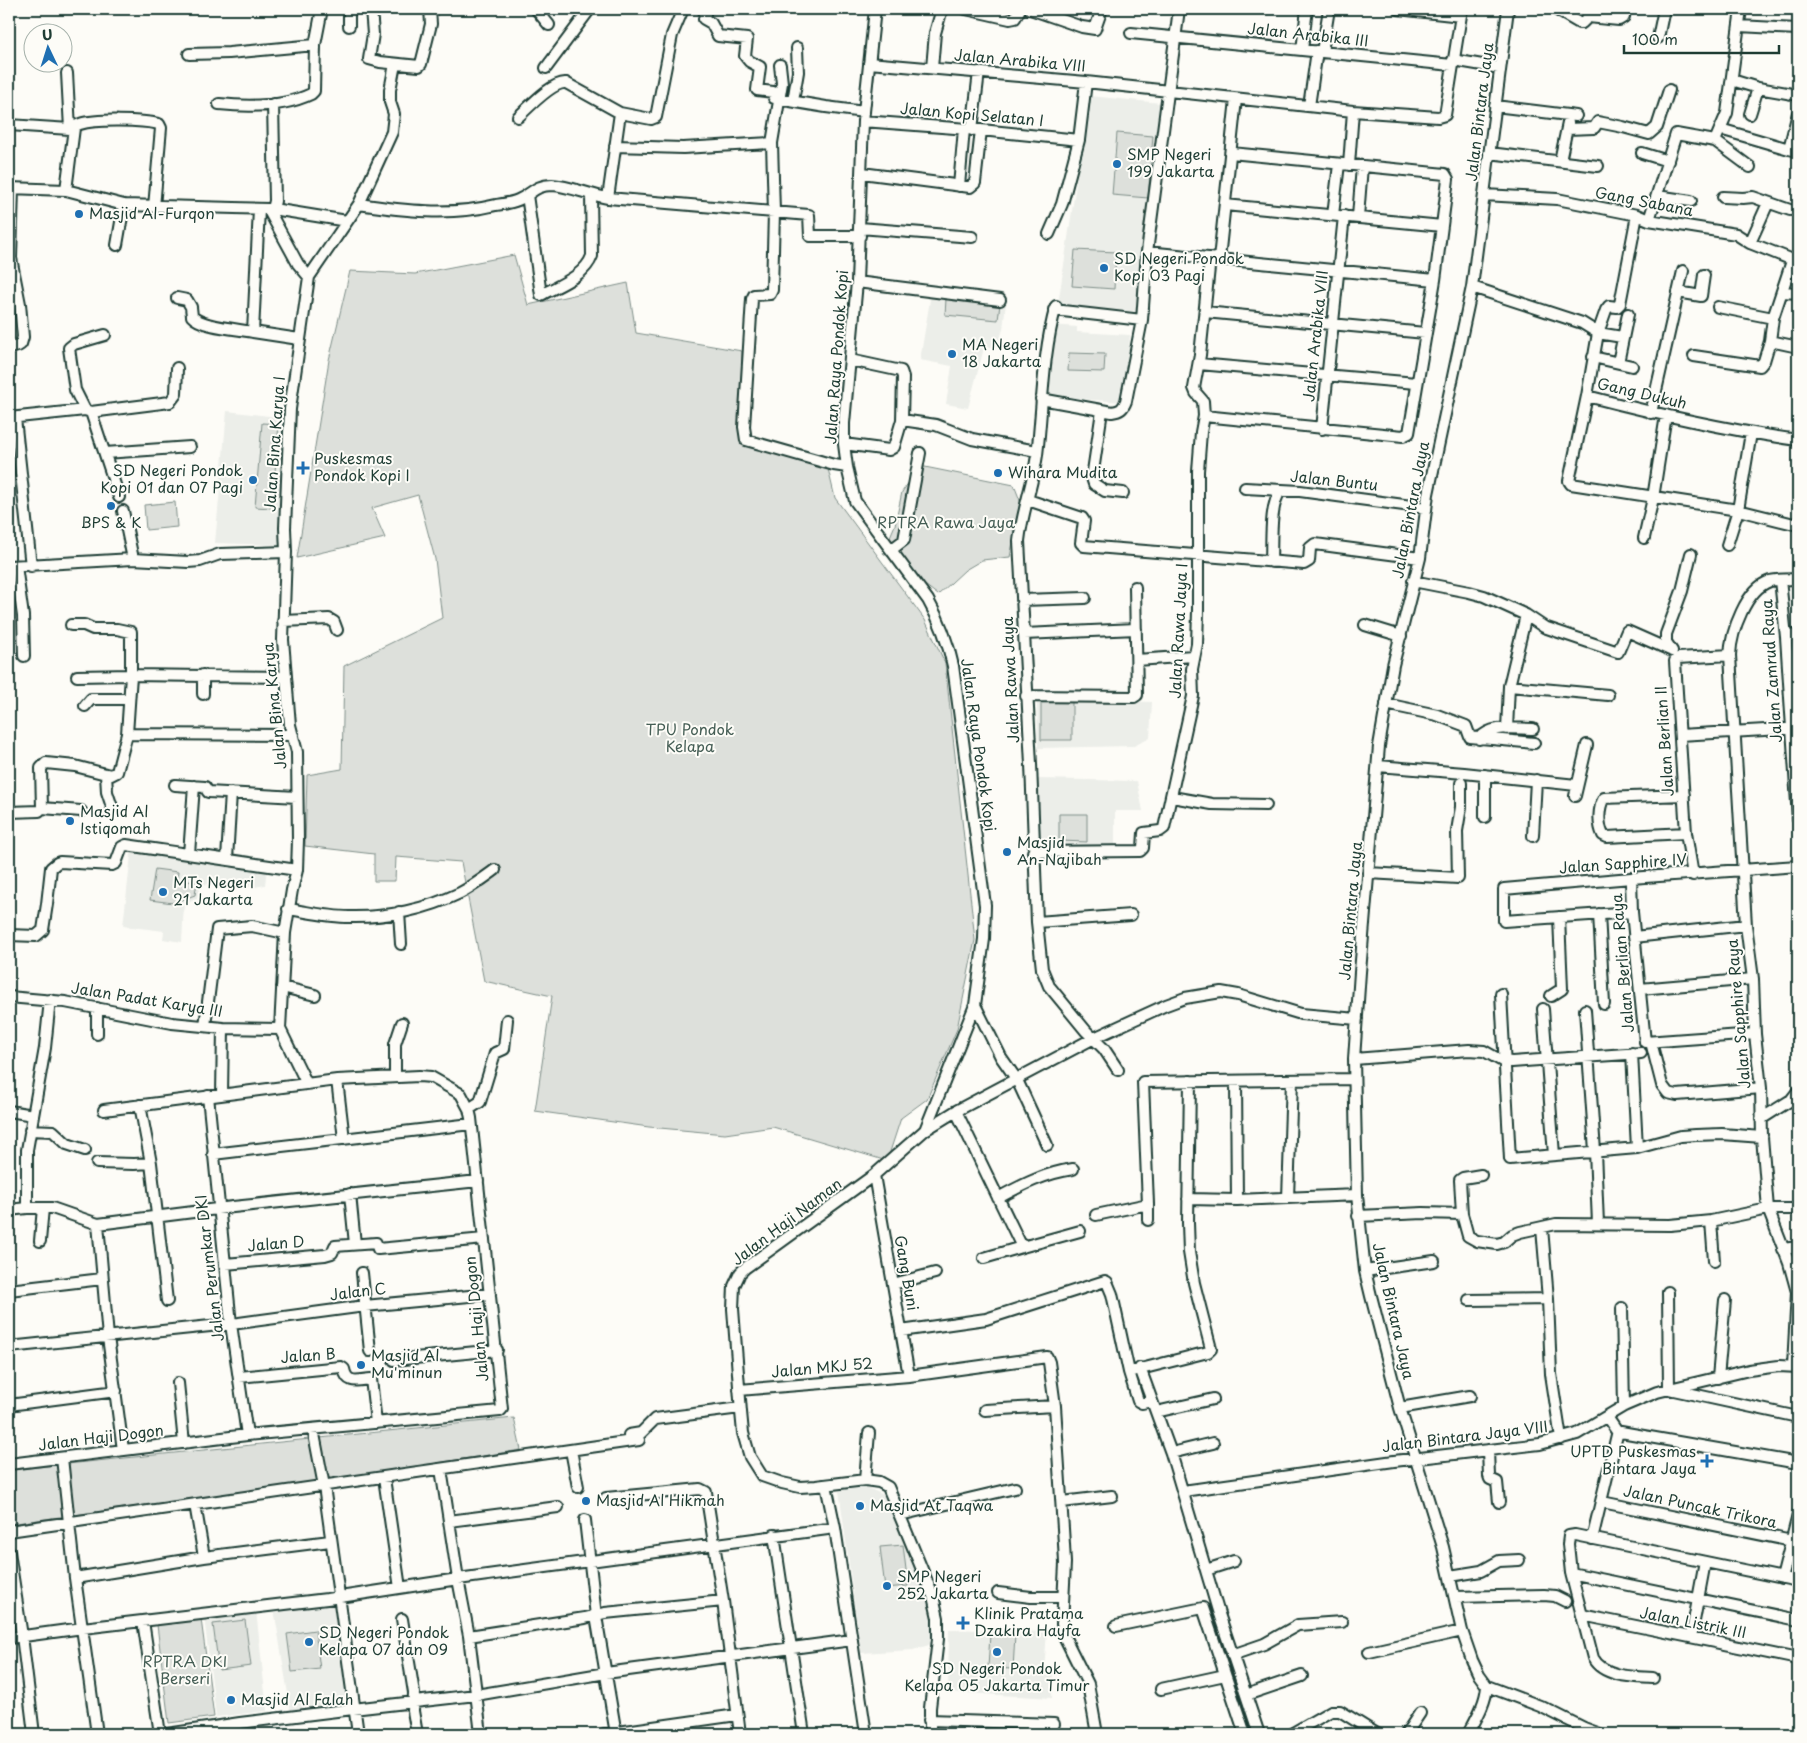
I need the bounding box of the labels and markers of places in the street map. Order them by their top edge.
place label: SMP Negeri 199 Jakarta [1127,142,1215,182]
marker: SMP Negeri 199 Jakarta [1111,158,1123,170]
place label: Masjid Al-Furqon [89,201,215,224]
marker: Masjid Al-Furqon [73,208,85,220]
place label: SD Negeri Pondok Kopi 03 Pagi [1114,246,1245,286]
marker: SD Negeri Pondok Kopi 03 Pagi [1098,262,1110,274]
place label: MA Negeri 18 Jakarta [962,332,1042,372]
marker: MA Negeri 18 Jakarta [946,348,958,360]
place label: Puskesmas Pondok Kopi I [314,446,410,486]
place label: SD Negeri Pondok Kopi 01 dan 07 Pagi [100,458,244,498]
place label: Wihara Mudita [1008,460,1118,483]
marker: Puskesmas Pondok Kopi I [296,461,310,475]
marker: Wihara Mudita [992,467,1004,479]
marker: SD Negeri Pondok Kopi 01 dan 07 Pagi [247,474,259,486]
marker: BPS & K [105,500,117,512]
place label: BPS & K [80,510,142,533]
place label: Masjid Al Istiqomah [80,799,151,839]
marker: Masjid Al Istiqomah [64,815,76,827]
place label: Masjid An-Najibah [1017,830,1102,870]
marker: Masjid An-Najibah [1001,846,1013,858]
place label: MTs Negeri 21 Jakarta [173,870,254,910]
marker: MTs Negeri 21 Jakarta [157,886,169,898]
place label: Masjid Al Mu'minun [371,1343,442,1383]
marker: Masjid Al Mu'minun [355,1359,367,1371]
place label: UPTD Puskesmas Bintara Jaya [1570,1439,1696,1479]
marker: UPTD Puskesmas Bintara Jaya [1700,1454,1714,1468]
place label: Masjid Al Hikmah [596,1488,725,1511]
place label: Masjid At Taqwa [870,1493,994,1516]
marker: Masjid Al Hikmah [580,1495,592,1507]
marker: Masjid At Taqwa [854,1500,866,1512]
place label: SMP Negeri 252 Jakarta [897,1564,989,1604]
marker: SMP Negeri 252 Jakarta [881,1580,893,1592]
place label: Klinik Pratama Dzakira Hayfa [974,1601,1084,1641]
marker: Klinik Pratama Dzakira Hayfa [956,1616,970,1630]
place label: SD Negeri Pondok Kelapa 07 dan 09 [319,1620,450,1660]
marker: SD Negeri Pondok Kelapa 07 dan 09 [303,1636,315,1648]
marker: SD Negeri Pondok Kelapa 05 Jakarta Timur [991,1646,1003,1658]
place label: SD Negeri Pondok Kelapa 05 Jakarta Timur [905,1656,1089,1696]
place label: Masjid Al Falah [241,1687,353,1710]
marker: Masjid Al Falah [225,1694,237,1706]

